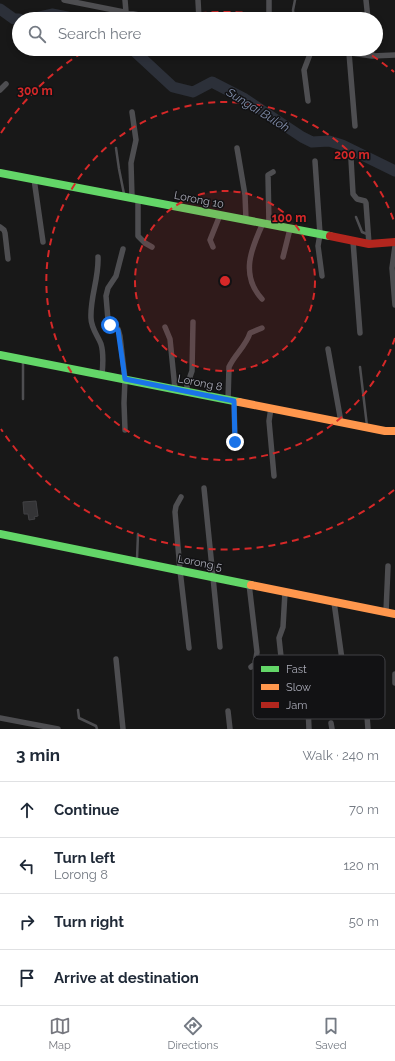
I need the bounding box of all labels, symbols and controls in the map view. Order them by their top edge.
search box [12,12,383,56]
icon: search [26,23,48,45]
text: Search here [58,25,141,43]
text: 300 m [17,84,53,98]
water label: Sungai Buloh [223,85,292,135]
text: 200 m [334,148,370,162]
street label: Lorong 10 [173,189,225,211]
text: 100 m [272,211,306,225]
centre of rings [218,274,232,288]
route start [101,316,119,334]
street label: Lorong 8 [176,372,224,394]
route end [226,433,244,451]
street label: Lorong 5 [177,552,223,574]
legend [253,655,385,719]
text: Fast [286,663,307,676]
text: Slow [286,681,311,694]
text: Jam [286,699,307,712]
text: 3 min [16,745,60,765]
text: Walk · 240 m [302,748,379,763]
icon: ahead [16,799,38,821]
text: Continue [54,801,119,819]
text: 70 m [349,802,379,817]
text: Turn left [54,849,115,867]
icon: left [16,855,38,877]
text: 120 m [343,858,379,873]
text: Lorong 8 [54,867,108,882]
icon: right [16,911,38,933]
text: Turn right [54,913,124,931]
text: 50 m [349,914,379,929]
icon: arrive [16,967,38,989]
text: Arrive at destination [54,969,199,987]
tab: Map [48,1015,71,1052]
tab: Directions [168,1015,218,1052]
tab: Saved [315,1015,347,1052]

